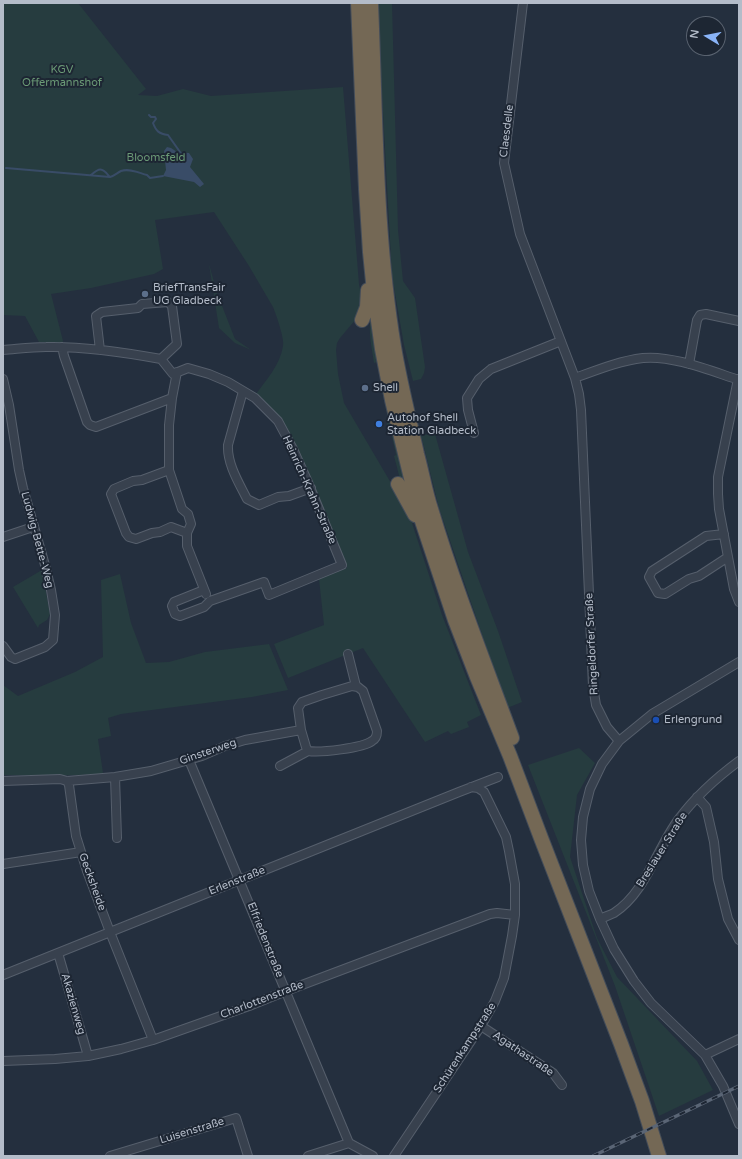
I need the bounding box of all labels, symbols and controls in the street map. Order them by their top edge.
north arrow [686,16,726,56]
text: N [688,29,702,39]
park label: KGV Offermannshof [22,63,102,89]
street label: Claesdelle [497,104,517,158]
park label: Bloomsfeld [127,151,185,165]
place label: BriefTransFair UG Gladbeck [153,281,225,307]
marker: BriefTransFair UG Gladbeck [140,289,150,299]
place label: Shell [373,381,398,395]
marker: Shell [360,383,370,393]
place label: Autohof Shell Station Gladbeck [387,411,476,437]
marker: Autohof Shell Station Gladbeck [374,419,384,429]
street label: Heinrich-Krahn-Straße [279,434,339,546]
street label: Ludwig-Bette-Weg [18,490,56,590]
street label: Ringeldorfer Straße [583,593,601,695]
place label: Erlengrund [664,713,722,727]
marker: Erlengrund [651,715,661,725]
street label: Ginsterweg [178,736,238,768]
street label: Breslauer Straße [634,810,690,890]
street label: Gecksheide [75,851,109,913]
street label: Erlenstraße [207,864,267,898]
street label: Elfriedenstraße [244,901,286,979]
street label: Akazienweg [58,972,88,1036]
street label: Charlottenstraße [219,978,305,1022]
street label: Schürenkampstraße [431,1000,499,1096]
street label: Agathastraße [490,1029,556,1079]
street label: Luisenstraße [158,1115,226,1147]

